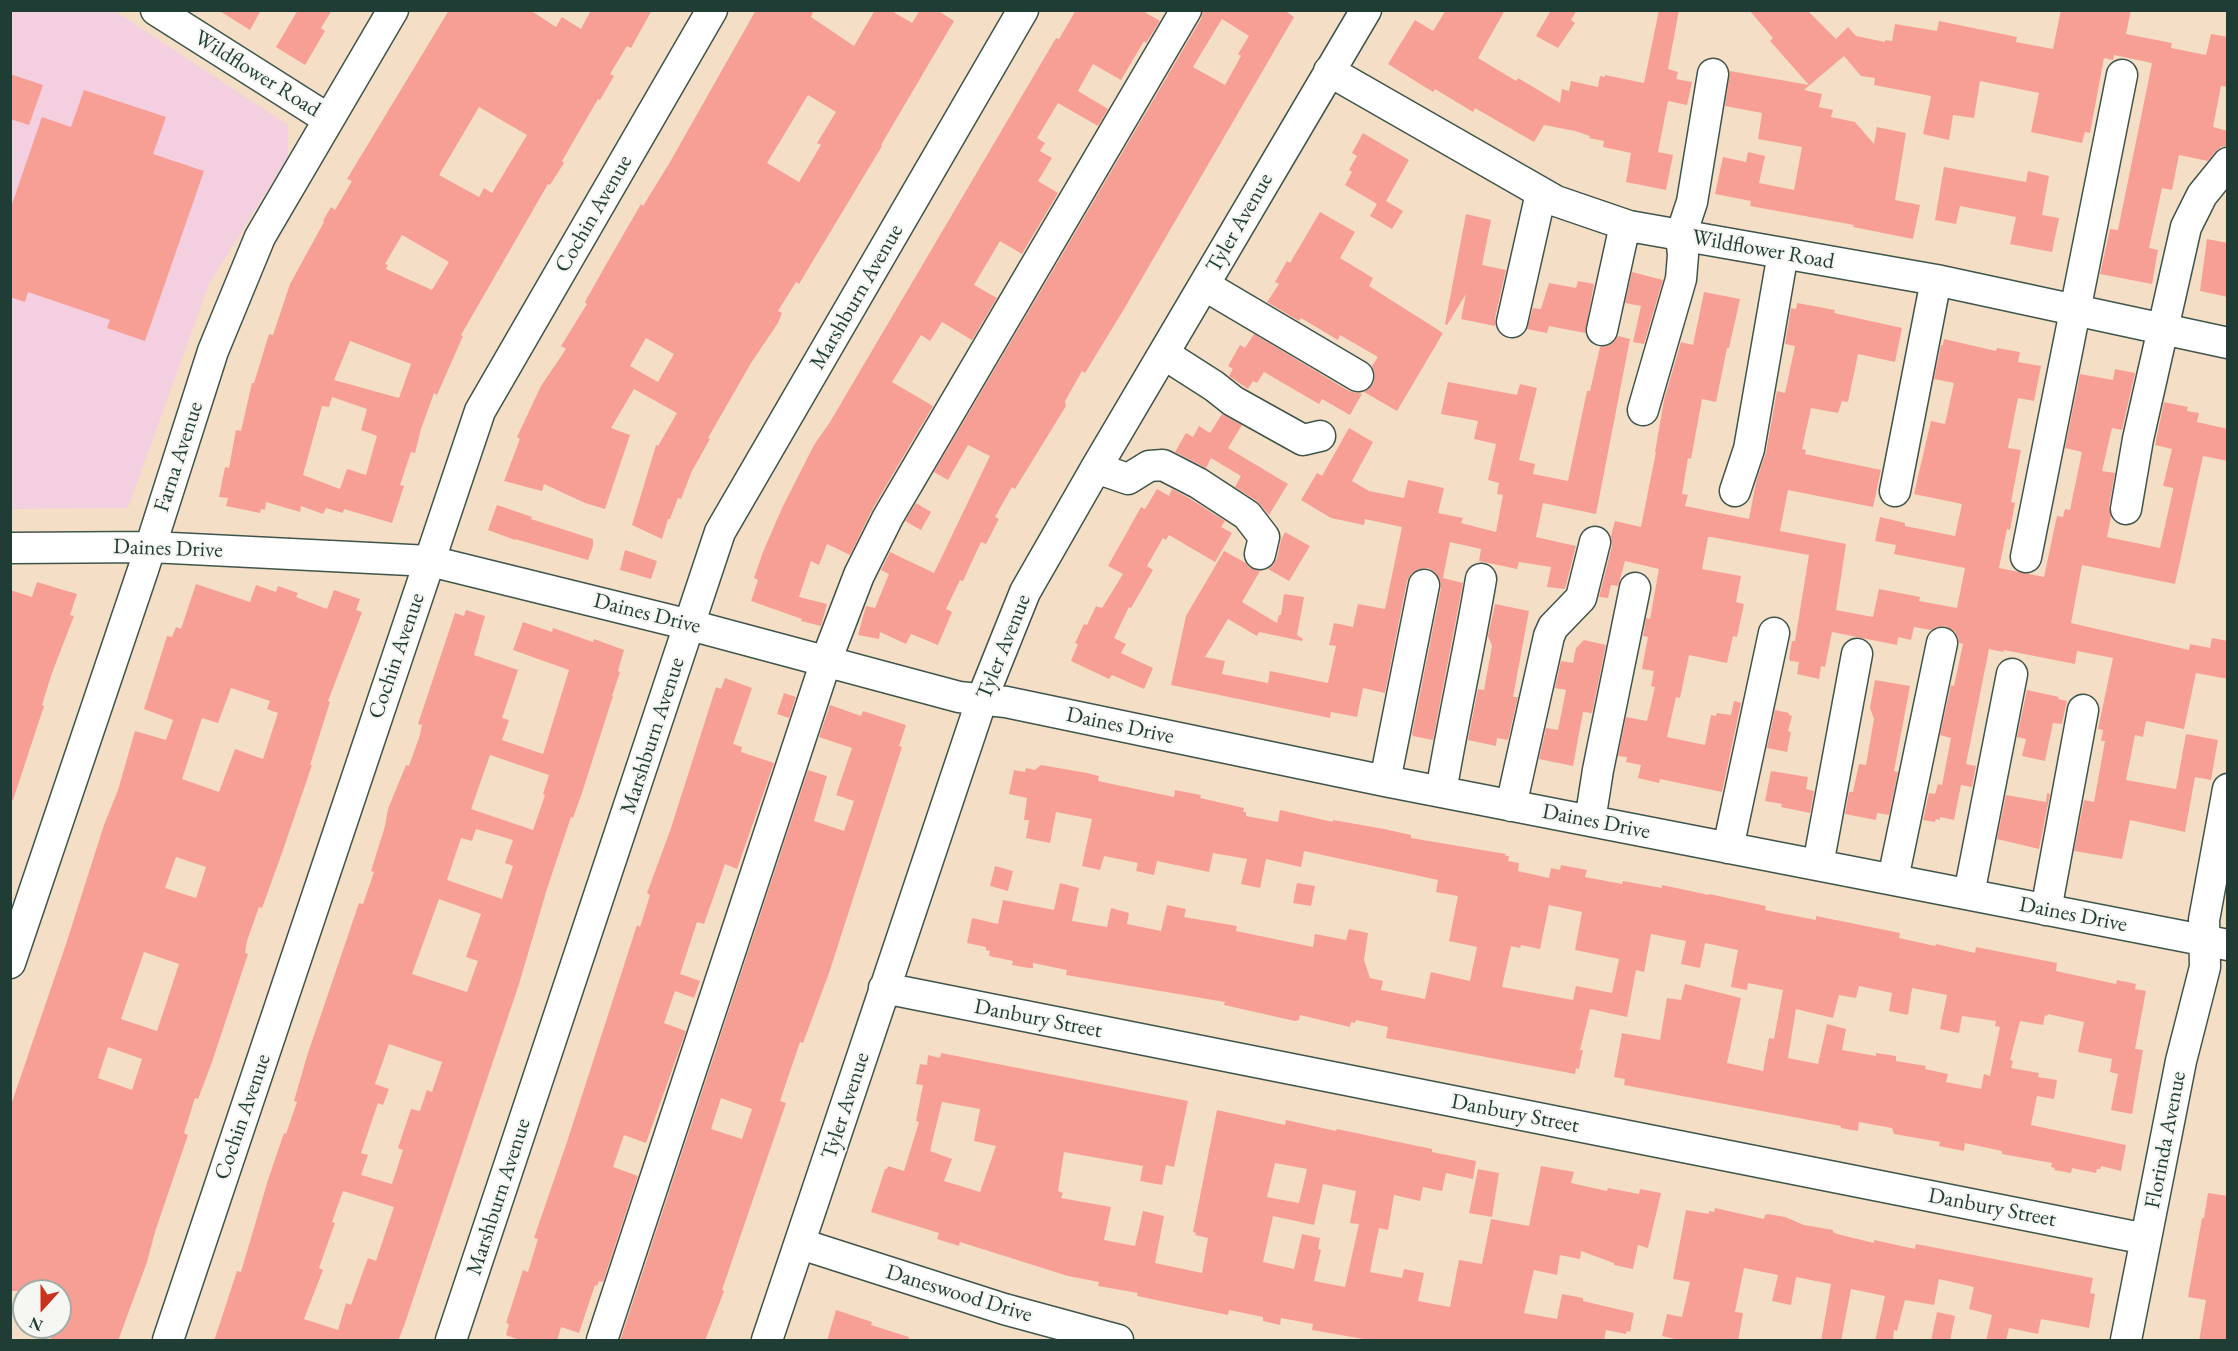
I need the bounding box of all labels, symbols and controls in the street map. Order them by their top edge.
street label: Wildflower Road [189,25,325,123]
street label: Cochin Avenue [550,151,638,277]
street label: Tyler Avenue [1201,168,1279,278]
street label: Marshburn Avenue [805,220,909,374]
street label: Wildflower Road [1690,224,1836,276]
street label: Farna Avenue [149,398,209,516]
street label: Daines Drive [113,534,223,564]
street label: Daines Drive [591,588,703,640]
street label: Cochin Avenue [363,590,431,722]
street label: Tyler Avenue [971,591,1037,703]
street label: Marshburn Avenue [615,654,691,818]
street label: Daines Drive [1064,702,1176,750]
street label: Daines Drive [1540,799,1652,845]
street label: Daines Drive [2017,892,2129,938]
street label: Danbury Street [972,994,1104,1044]
street label: Tyler Avenue [816,1049,876,1163]
street label: Cochin Avenue [209,1051,277,1183]
street label: Florinda Avenue [2140,1069,2192,1211]
street label: Danbury Street [1449,1089,1581,1139]
street label: Marshburn Avenue [461,1115,537,1279]
street label: Danbury Street [1926,1183,2058,1233]
street label: Daneswood Drive [883,1259,1035,1329]
north arrow [12,1279,72,1339]
text: N [26,1312,46,1337]

